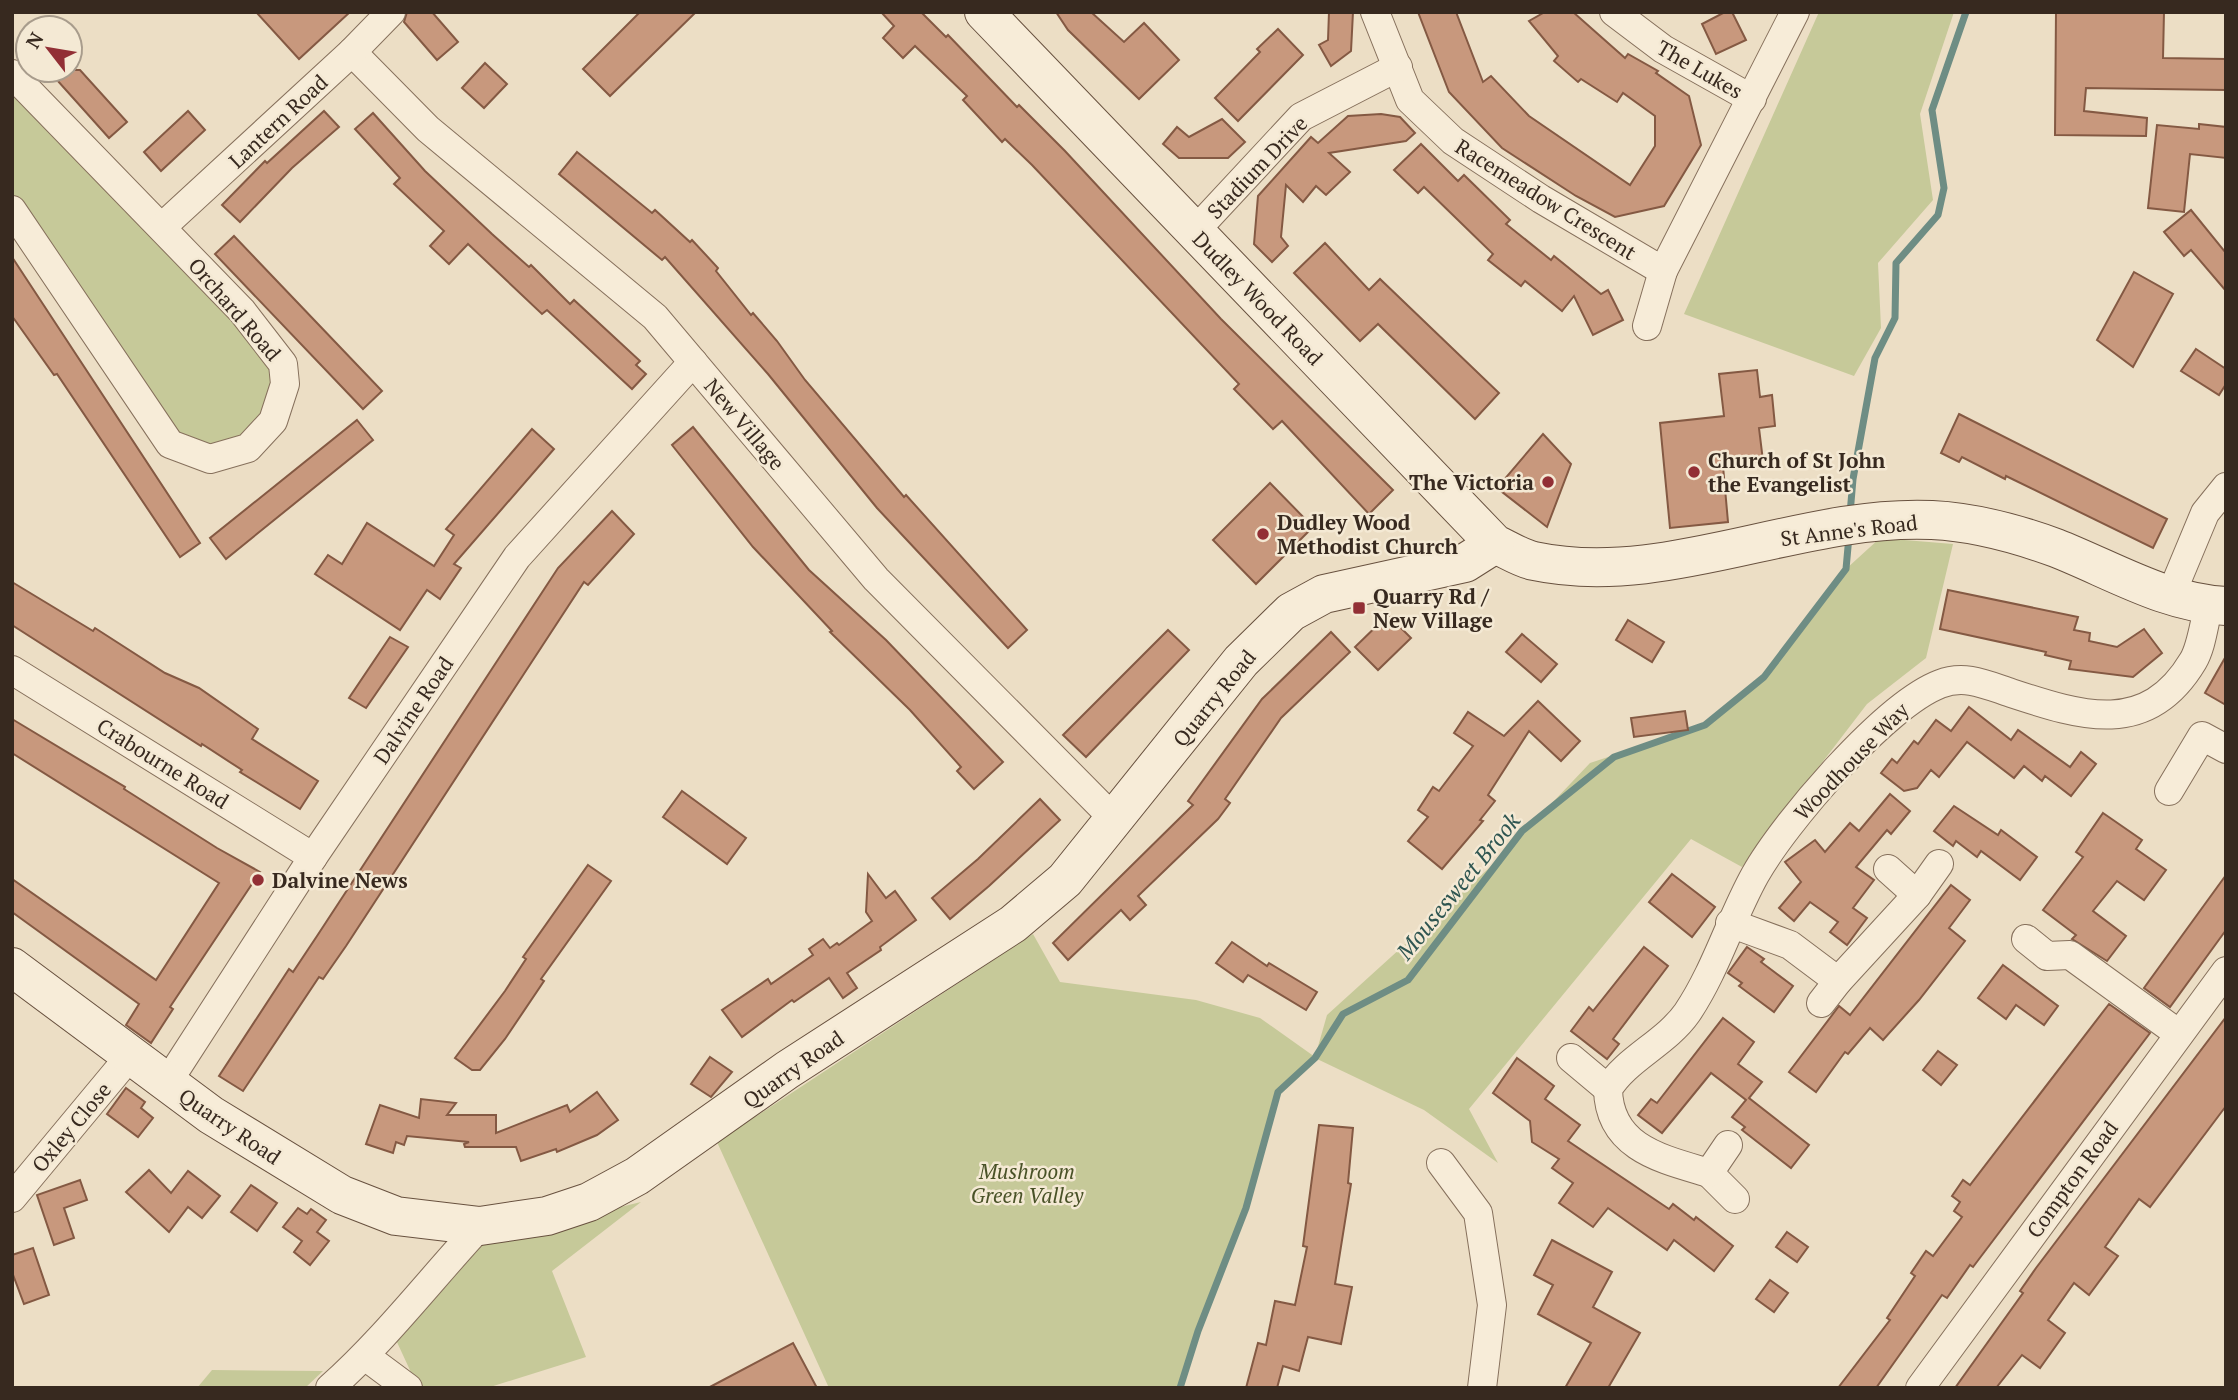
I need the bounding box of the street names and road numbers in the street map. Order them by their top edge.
street label: The Lukes [1652,33,1748,105]
street label: Lantern Road [223,68,334,174]
street label: Stadium Drive [1201,109,1313,225]
street label: Racemeadow Crescent [1450,132,1642,266]
street label: Dudley Wood Road [1187,225,1329,371]
street label: Orchard Road [182,252,288,367]
street label: New Village [699,372,791,476]
street label: St Anne's Road [1779,508,1919,552]
street label: Quarry Road [1166,643,1262,752]
street label: Dalvine Road [367,651,459,769]
street label: Woodhouse Way [1788,696,1915,826]
street label: Crabourne Road [92,711,234,815]
street label: Quarry Road [737,1024,849,1114]
street label: Oxley Close [25,1076,117,1178]
street label: Quarry Road [174,1082,287,1171]
street label: Compton Road [2020,1115,2124,1243]

